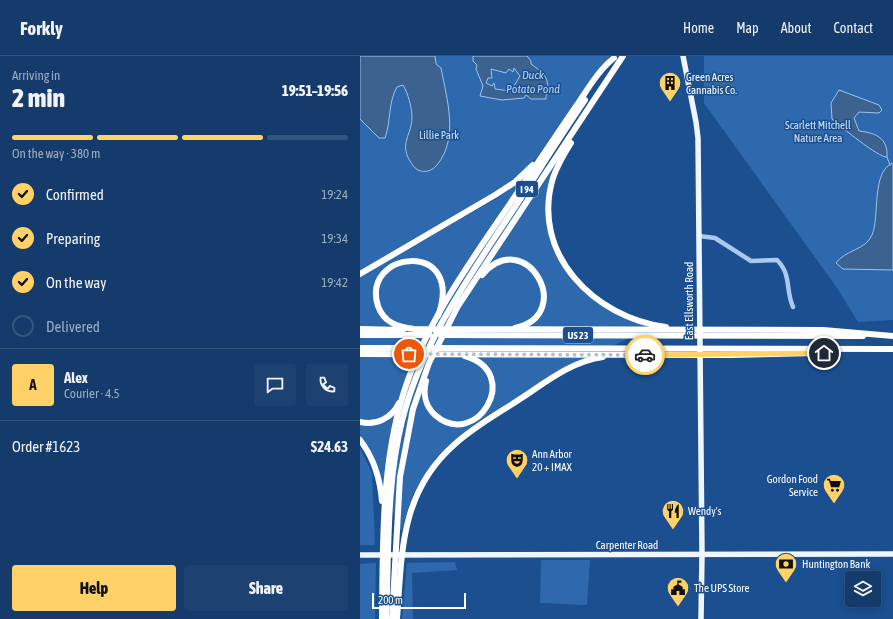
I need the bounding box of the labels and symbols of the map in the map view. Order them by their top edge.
water label: Duck Potato Pond [506,68,560,96]
building icon: Green Acres Cannabis Co. [657,70,683,103]
place label: Green Acres Cannabis Co. [686,71,737,96]
park label: Scarlett Mitchell Nature Area [785,119,851,144]
park label: Lillie Park [419,129,459,141]
road number: I 94 [516,181,538,197]
street label: East Ellsworth Road [683,262,695,340]
road number: US 23 [563,327,593,343]
courier [625,335,665,375]
pin [807,336,841,370]
pin [392,337,426,371]
theatre icon: Ann Arbor 20 + IMAX [504,447,530,480]
place label: Ann Arbor 20 + IMAX [532,448,573,473]
supermarket icon: Gordon Food Service [821,472,847,505]
place label: Gordon Food Service [767,473,818,498]
restaurant icon: Wendy's [660,498,686,531]
place label: Wendy's [688,505,722,517]
street label: Carpenter Road [596,539,658,551]
bank icon: Huntington Bank [773,551,799,584]
place label: Huntington Bank [802,558,871,570]
public building icon: The UPS Store [665,575,691,608]
place label: The UPS Store [694,582,750,594]
scale bar [372,591,466,610]

